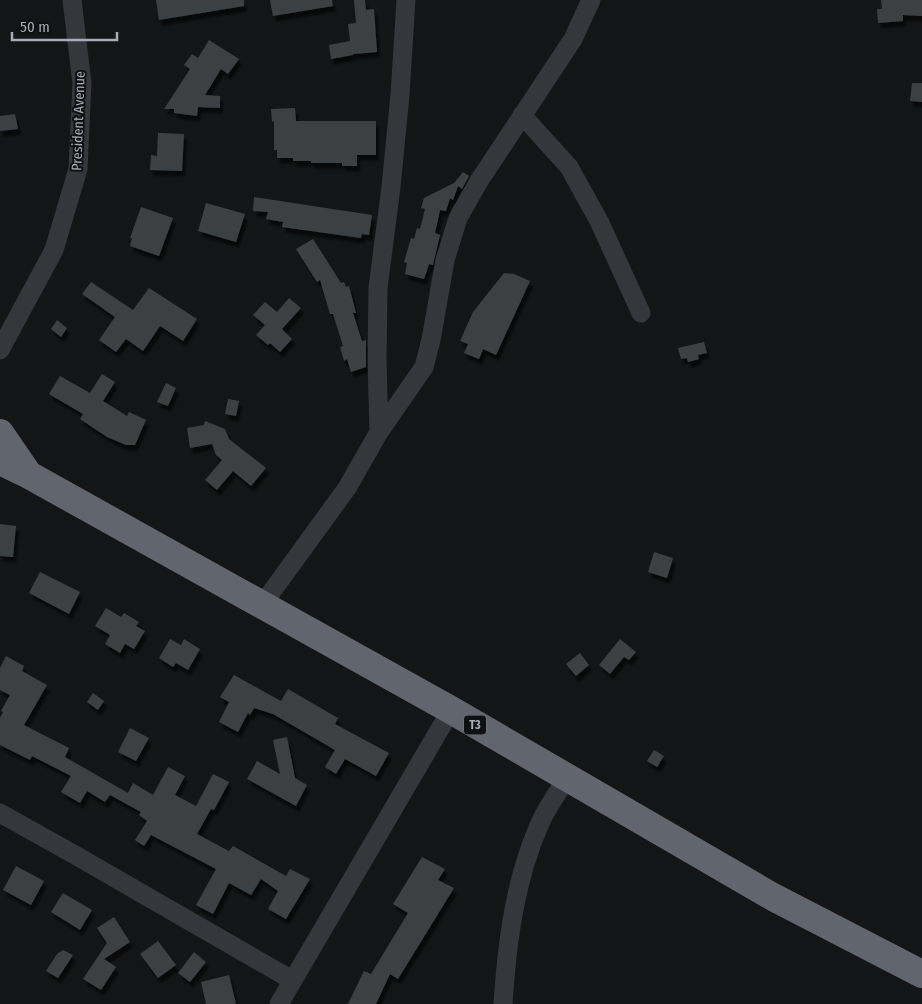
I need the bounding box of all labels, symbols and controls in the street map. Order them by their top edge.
scale bar [12,10,118,42]
text: 50 m [20,18,50,36]
street label: President Avenue [68,71,89,171]
road number: T3 [464,716,486,734]

